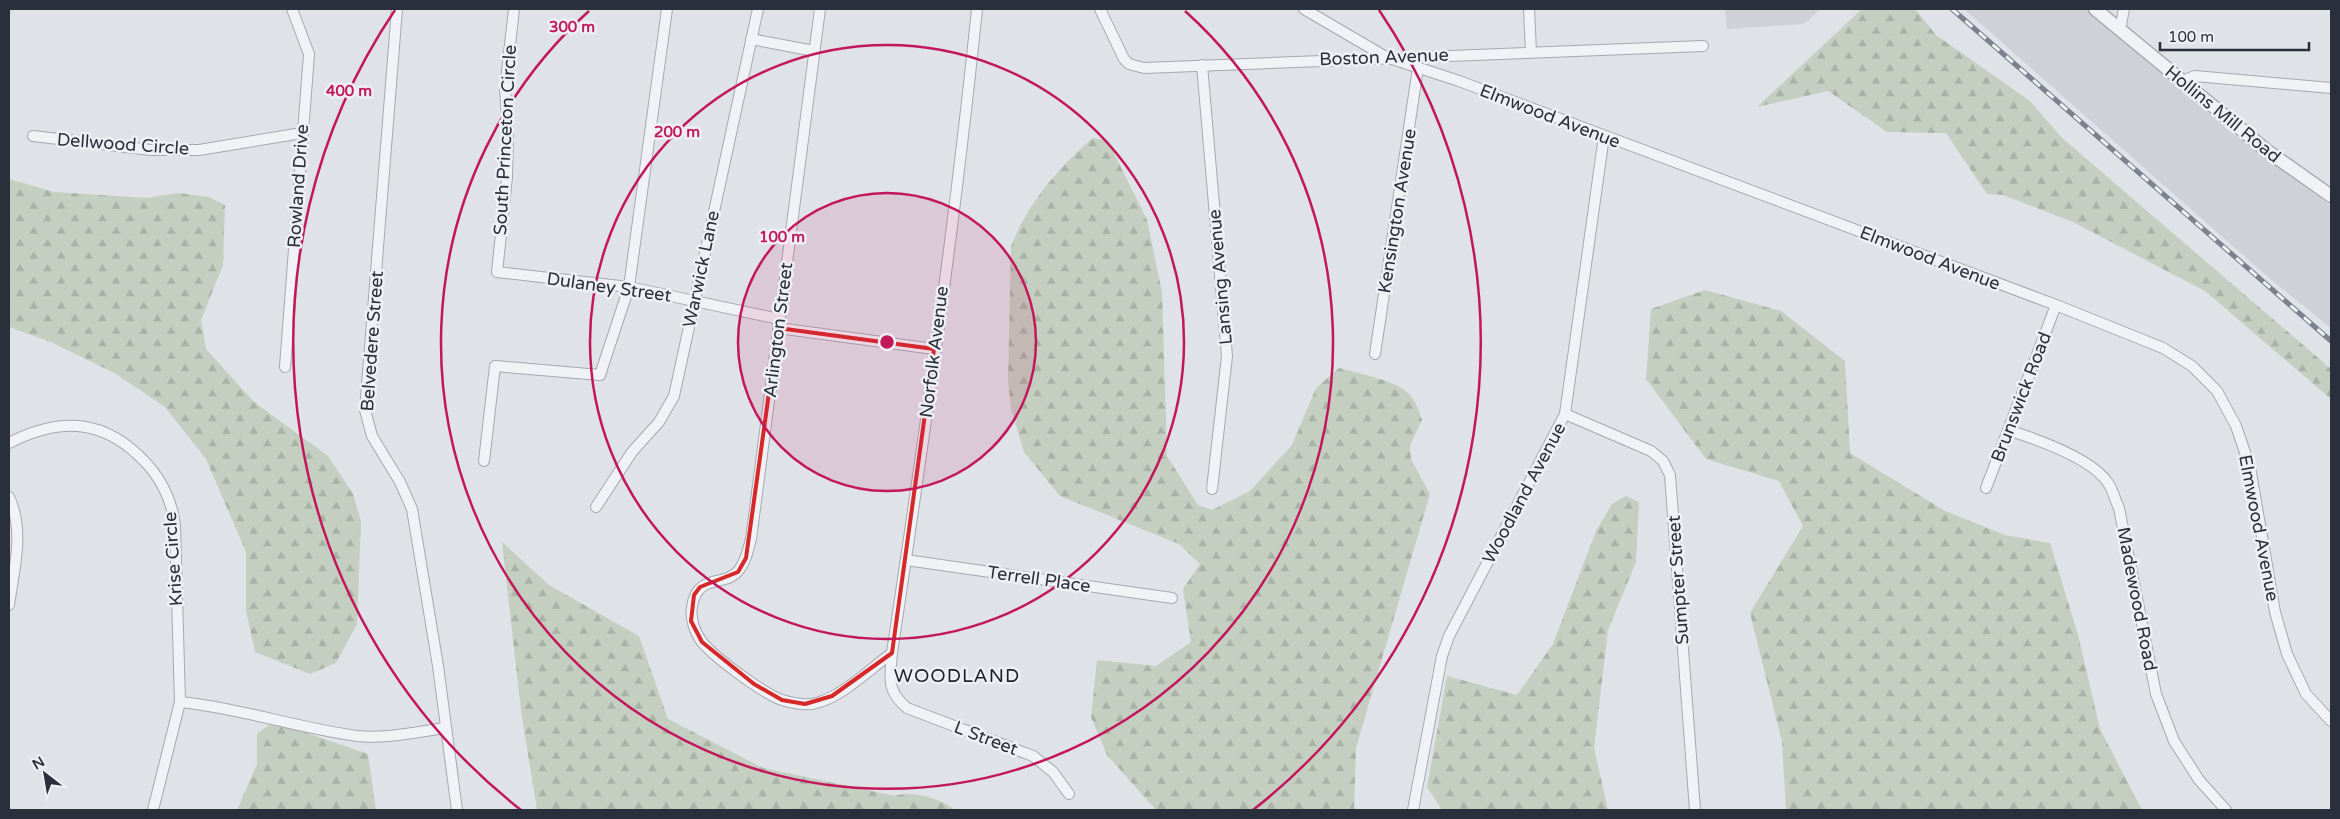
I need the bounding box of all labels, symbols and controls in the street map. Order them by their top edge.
text: 300 m [549,18,595,36]
scale bar [2160,20,2309,52]
text: 100 m [2168,28,2214,46]
street label: South Princeton Circle [489,44,521,236]
street label: Boston Avenue [1319,44,1449,70]
street label: Hollins Mill Road [2161,61,2285,167]
street label: Elmwood Avenue [1477,79,1623,153]
text: 400 m [326,82,372,100]
street label: Rowland Drive [283,123,313,249]
text: 200 m [654,123,700,141]
street label: Kensington Avenue [1373,127,1421,295]
street label: Dellwood Circle [56,128,190,160]
street label: Lansing Avenue [1203,208,1237,346]
street label: Warwick Lane [678,209,724,329]
street label: Elmwood Avenue [1857,221,2003,295]
text: 100 m [759,228,805,246]
street label: Arlington Street [759,261,797,399]
street label: Dulaney Street [545,267,673,307]
street label: Belvedere Street [356,270,388,412]
street label: Norfolk Avenue [915,285,953,419]
street label: Brunswick Road [1986,329,2056,465]
centre of rings [878,333,896,351]
street label: Woodland Avenue [1478,419,1570,567]
street label: Elmwood Avenue [2234,453,2284,603]
street label: Krise Circle [159,511,187,607]
street label: Sumpter Street [1662,514,1693,645]
street label: Madewood Road [2112,525,2162,673]
street label: Terrell Place [986,561,1092,597]
district label: WOODLAND [894,665,1020,687]
street label: L Street [951,716,1021,760]
north arrow [20,749,70,799]
text: N [29,753,48,773]

